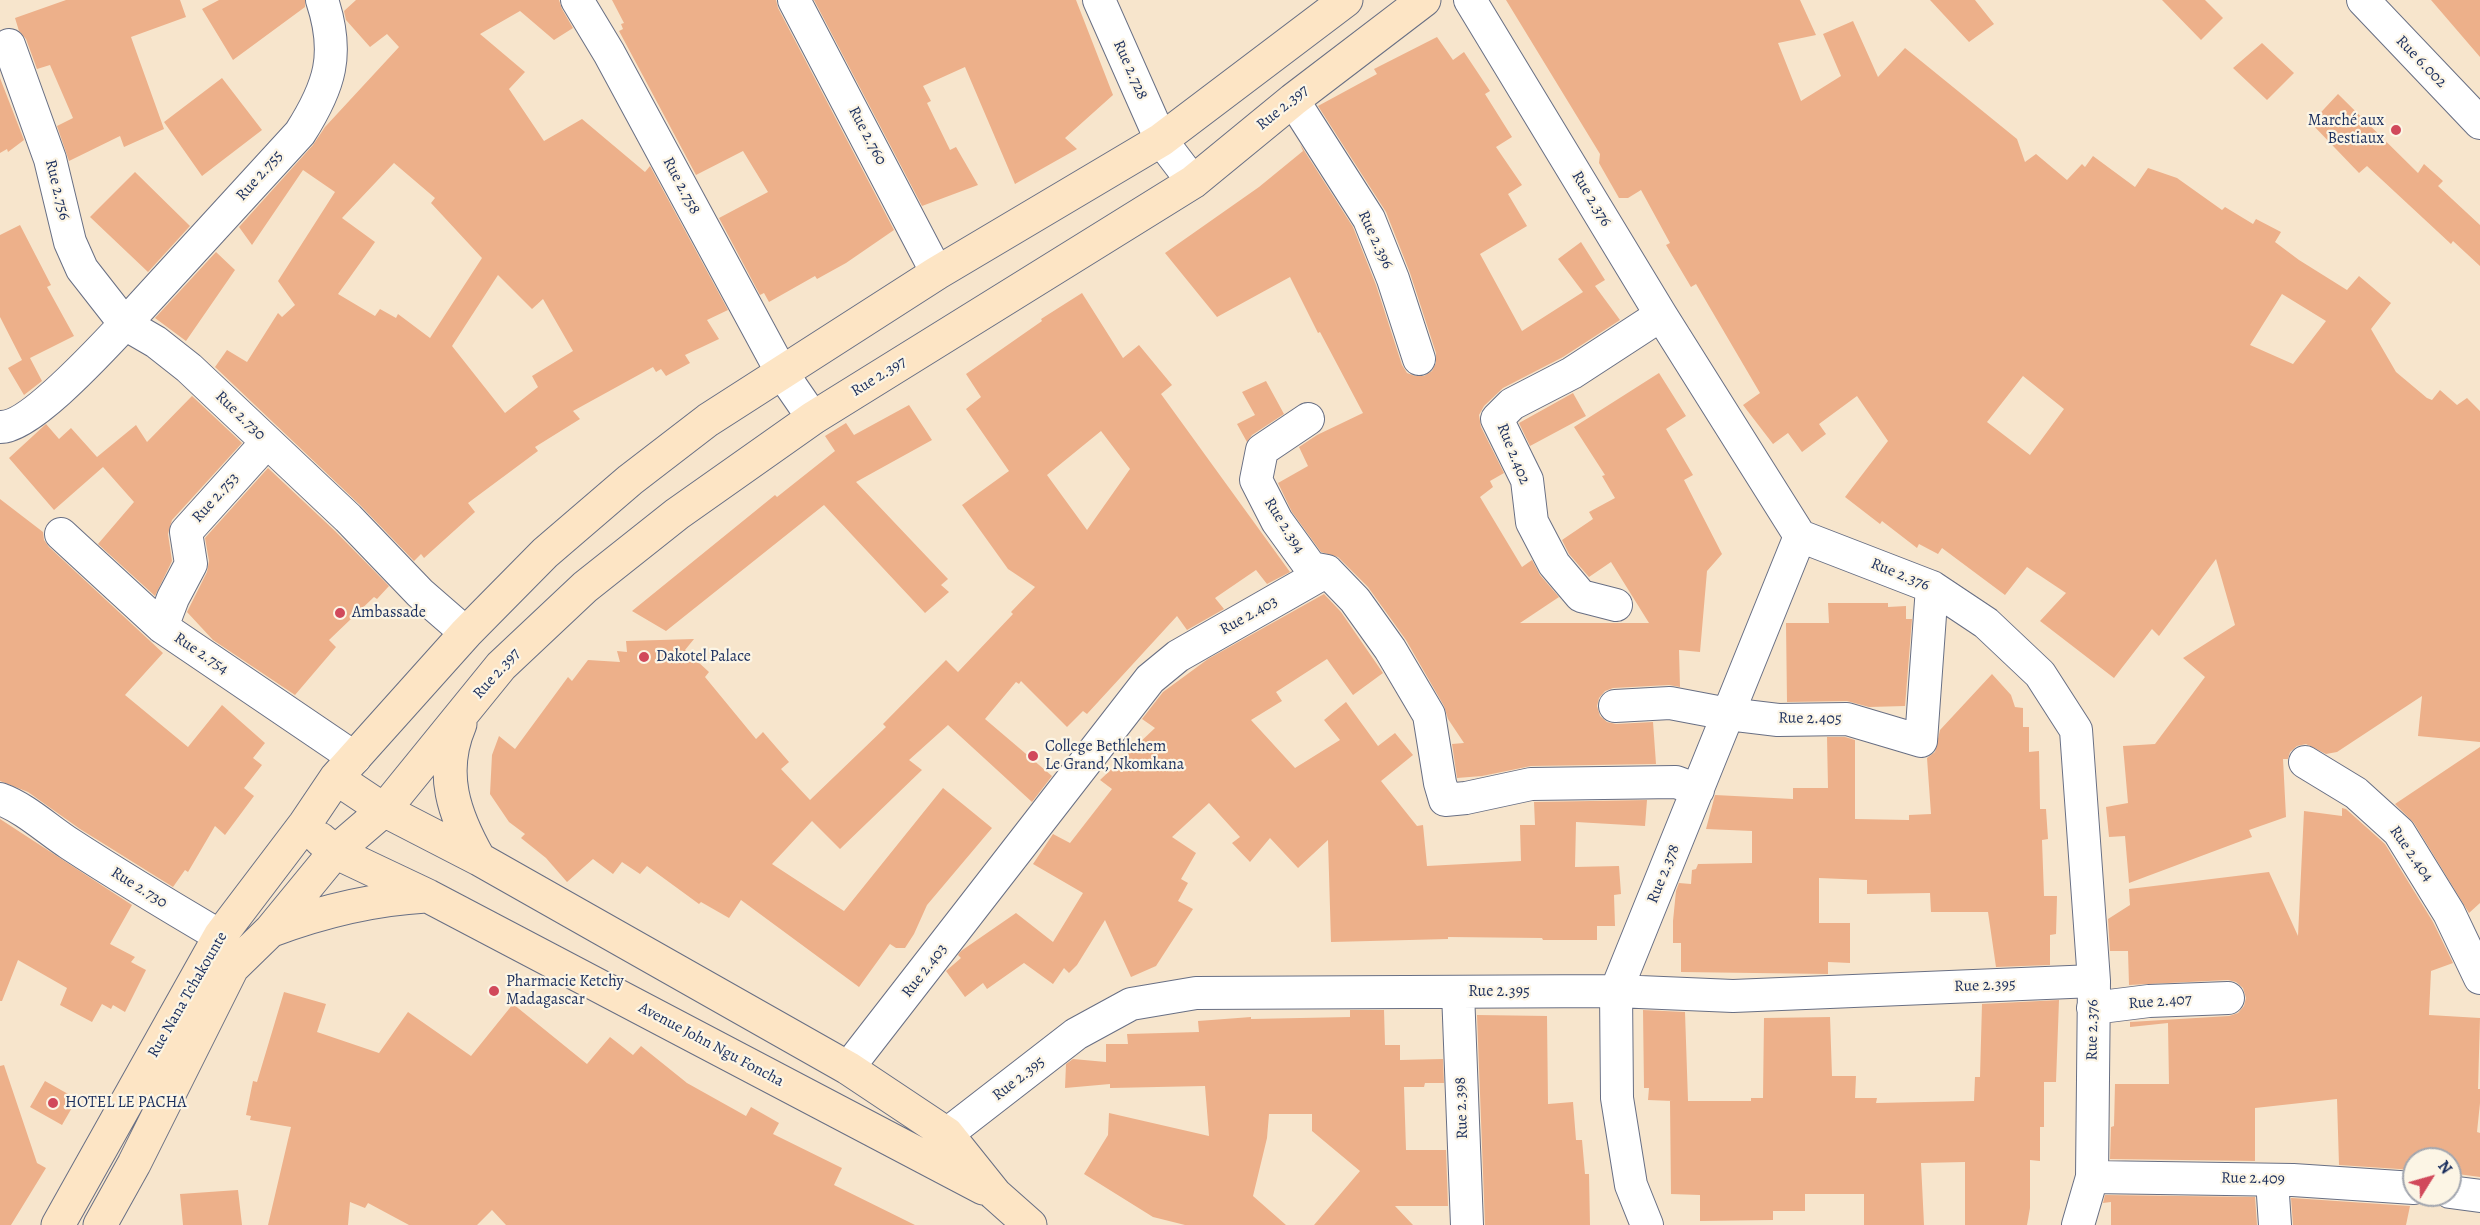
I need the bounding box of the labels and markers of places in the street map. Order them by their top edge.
place label: Marché aux Bestiaux [2308,111,2384,149]
marker: Marché aux Bestiaux [2389,123,2403,137]
place label: Ambassade [352,603,426,623]
marker: Ambassade [333,606,347,620]
place label: Dakotel Palace [656,647,751,667]
marker: Dakotel Palace [637,650,651,664]
place label: College Bethlehem Le Grand, Nkomkana [1045,737,1184,775]
marker: College Bethlehem Le Grand, Nkomkana [1026,749,1040,763]
place label: Pharmacie Ketchy Madagascar [506,972,624,1010]
marker: Pharmacie Ketchy Madagascar [487,984,501,998]
place label: HOTEL LE PACHA [65,1093,187,1113]
marker: HOTEL LE PACHA [46,1096,60,1110]

